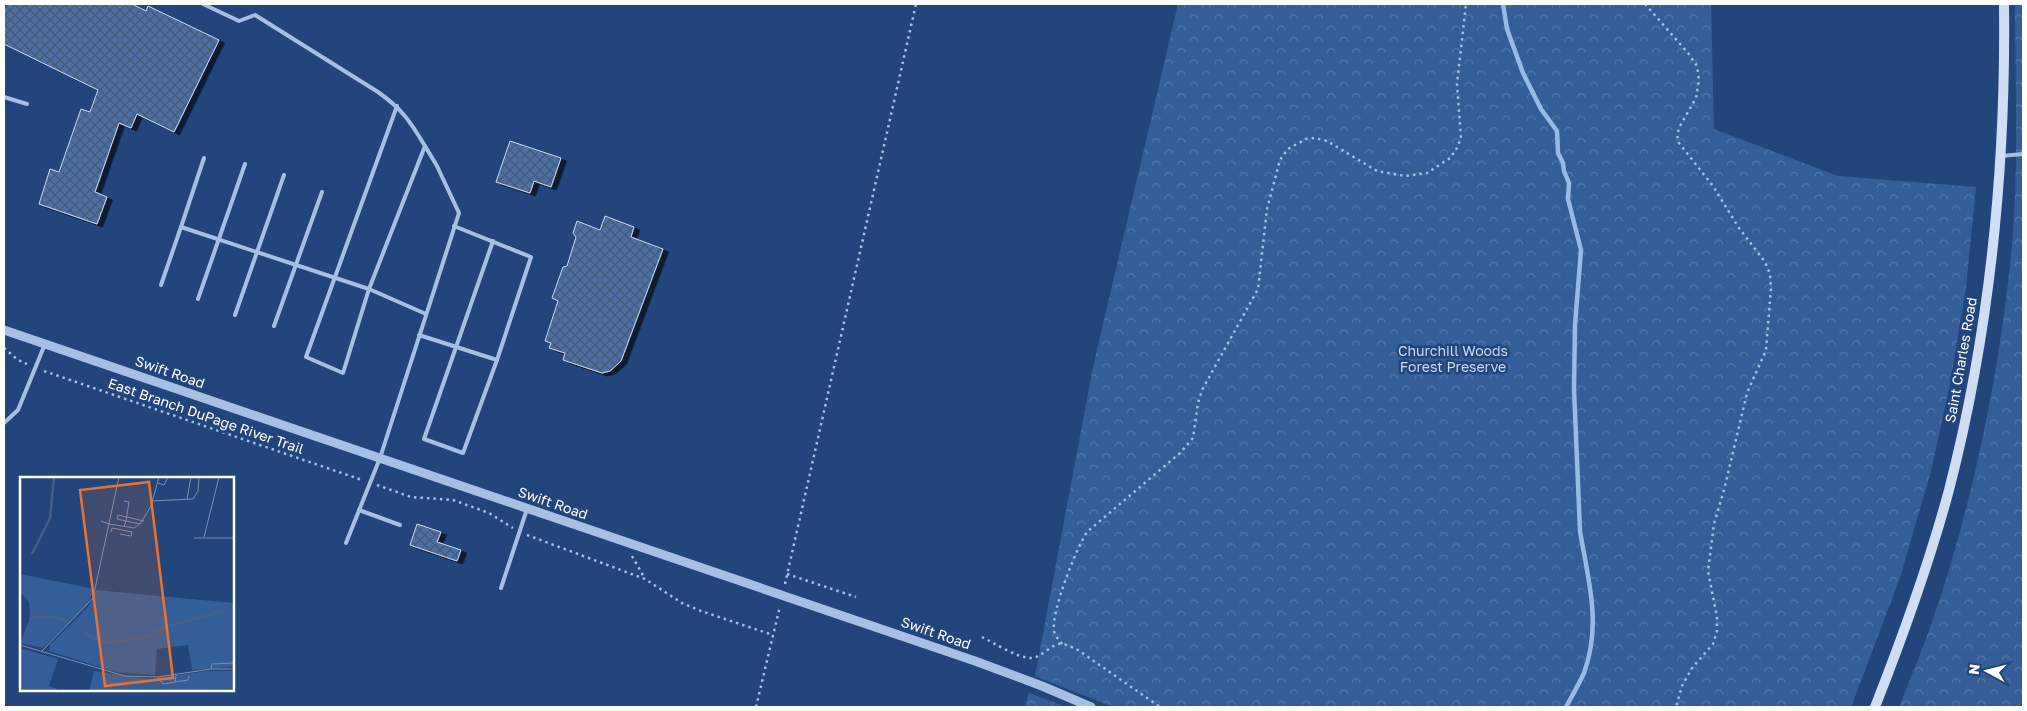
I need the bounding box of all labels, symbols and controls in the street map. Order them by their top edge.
street label: Saint Charles Road [1941,296,1980,424]
park label: Churchill Woods Forest Preserve [1398,342,1508,375]
street label: Swift Road [133,352,207,391]
street label: East Branch DuPage River Trail [106,374,306,457]
inset map [20,477,234,691]
street label: Swift Road [516,483,590,522]
street label: Swift Road [899,613,973,652]
north arrow [1962,646,2012,696]
text: N [1965,663,1983,676]

